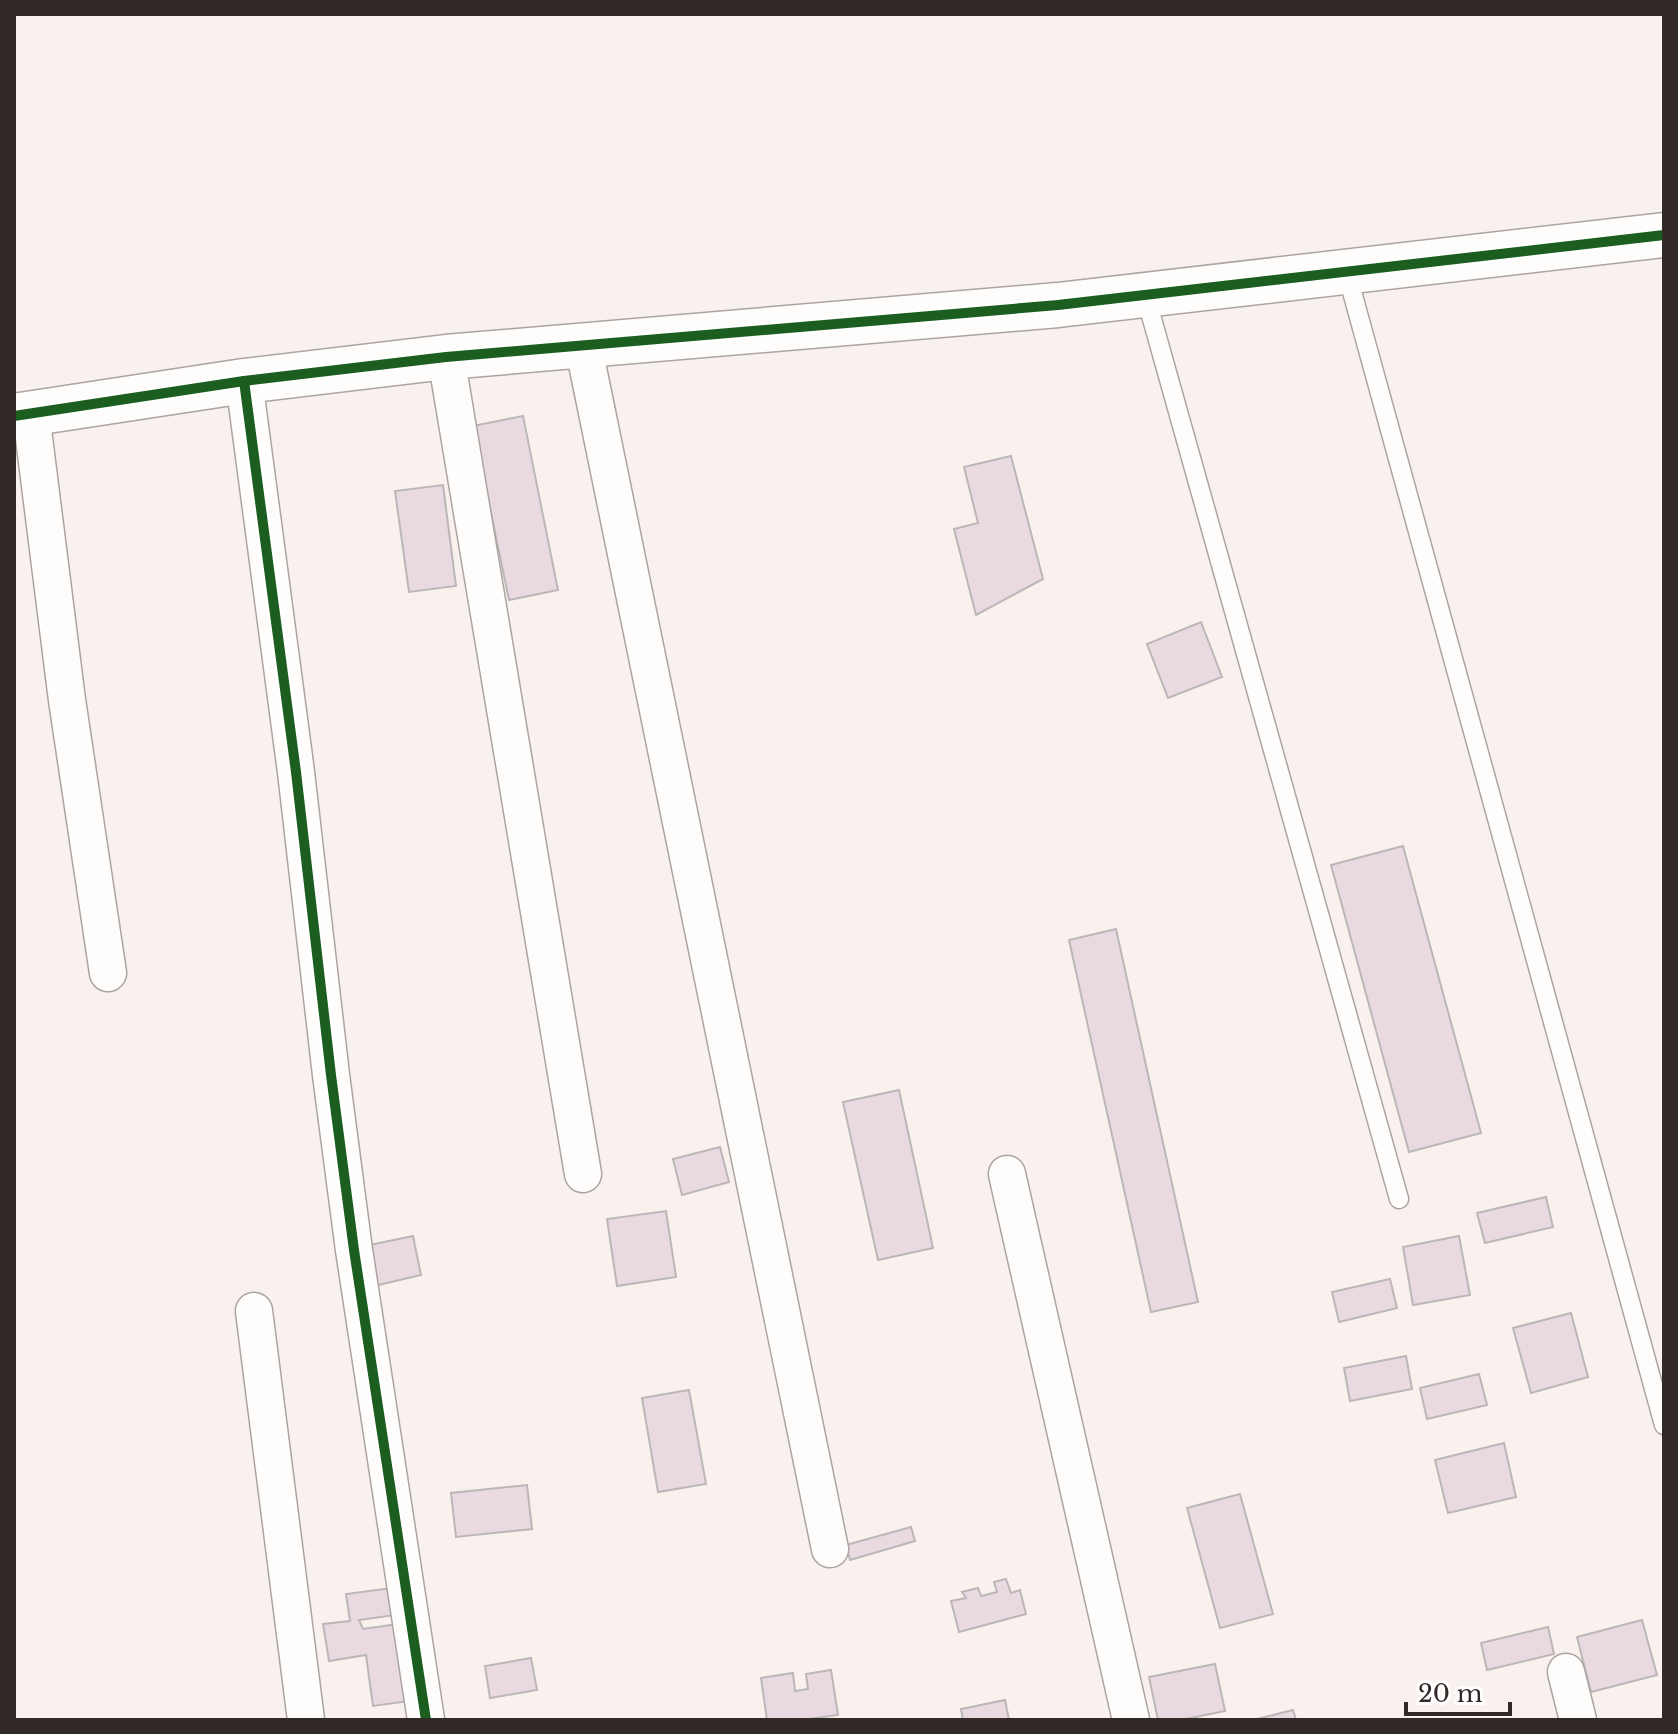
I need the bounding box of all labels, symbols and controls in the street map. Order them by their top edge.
scale bar [1406,1666,1510,1716]
text: 20 m [1418,1679,1483,1708]

